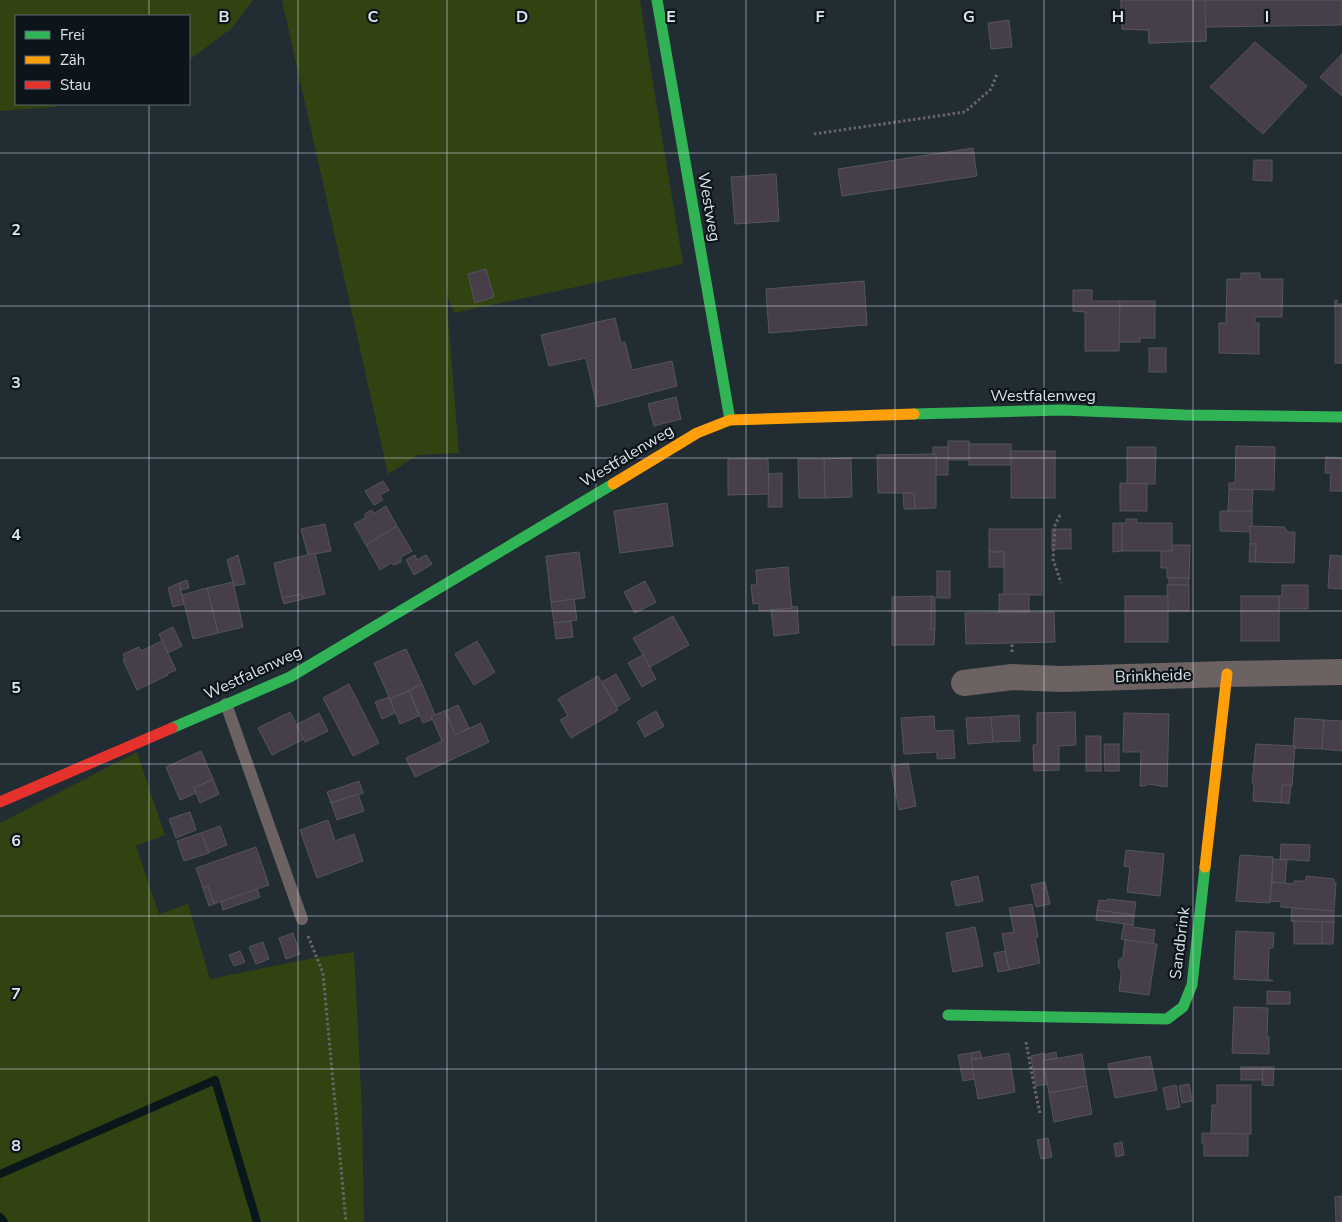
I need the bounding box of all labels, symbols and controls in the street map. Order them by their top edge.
text: B [218,6,230,28]
text: C [368,6,379,28]
text: D [516,6,528,28]
text: E [666,6,676,28]
text: F [816,6,825,28]
text: G [963,6,975,28]
text: H [1112,6,1124,28]
text: I [1265,6,1269,28]
legend [15,15,190,105]
text: Frei [60,25,85,45]
text: Zäh [60,50,85,70]
text: Stau [60,75,91,95]
street label: Westweg [692,171,726,243]
text: 2 [11,219,21,241]
text: 3 [11,372,21,394]
street label: Westfalenweg [990,385,1096,407]
street label: Westfalenweg [576,419,678,493]
text: 4 [11,524,21,546]
street label: Westfalenweg [201,641,305,705]
street label: Brinkheide [1114,664,1192,688]
text: 5 [11,677,21,699]
text: 6 [11,830,21,852]
street label: Sandbrink [1165,905,1195,980]
text: 7 [11,983,21,1005]
text: 8 [11,1135,21,1157]

